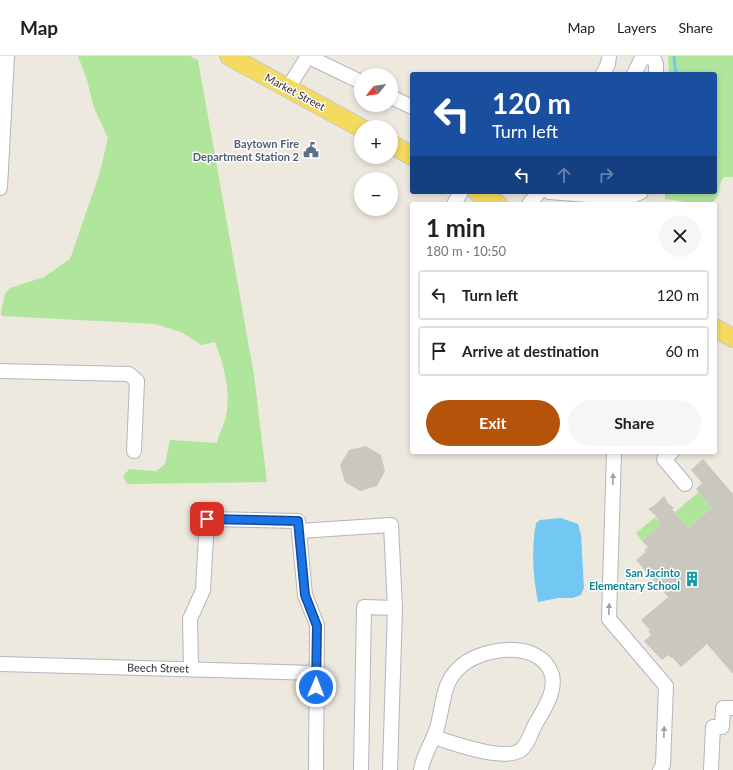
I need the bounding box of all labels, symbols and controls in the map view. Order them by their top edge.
text: Map [20,16,58,39]
text: Map [567,19,595,36]
text: Layers [617,19,657,36]
text: Share [679,19,713,36]
north arrow [354,68,398,112]
map controls [354,68,398,216]
street label: Market Street [263,70,328,113]
text: 120 m [492,86,571,120]
icon: left [426,88,478,140]
button: + [354,120,398,164]
text: Turn left [492,120,558,142]
place label: Baytown Fire Department Station 2 [193,137,299,163]
public building icon: Baytown Fire Department Station 2 [302,141,320,159]
icon: left [511,164,533,186]
icon: ahead [553,164,575,186]
icon: right [595,164,617,186]
button: − [354,172,398,216]
text: 1 min [426,213,486,242]
button: close [659,215,701,257]
text: 180 m · 10:50 [426,243,506,259]
icon: left [428,284,450,306]
text: Turn left [462,286,518,304]
text: 120 m [657,286,699,304]
icon: arrive [428,340,450,362]
text: Arrive at destination [462,342,599,360]
text: 60 m [665,342,699,360]
button: Exit [426,400,560,446]
button: Share [568,400,701,446]
one-way arrow [610,472,616,485]
pin [190,502,224,536]
icon: arrive [196,508,218,530]
place label: San Jacinto Elementary School [589,566,680,592]
building icon: San Jacinto Elementary School [683,570,701,588]
one-way arrow [606,602,612,615]
street label: Beech Street [127,660,189,675]
position arrow [295,666,337,708]
one-way arrow [661,726,668,738]

